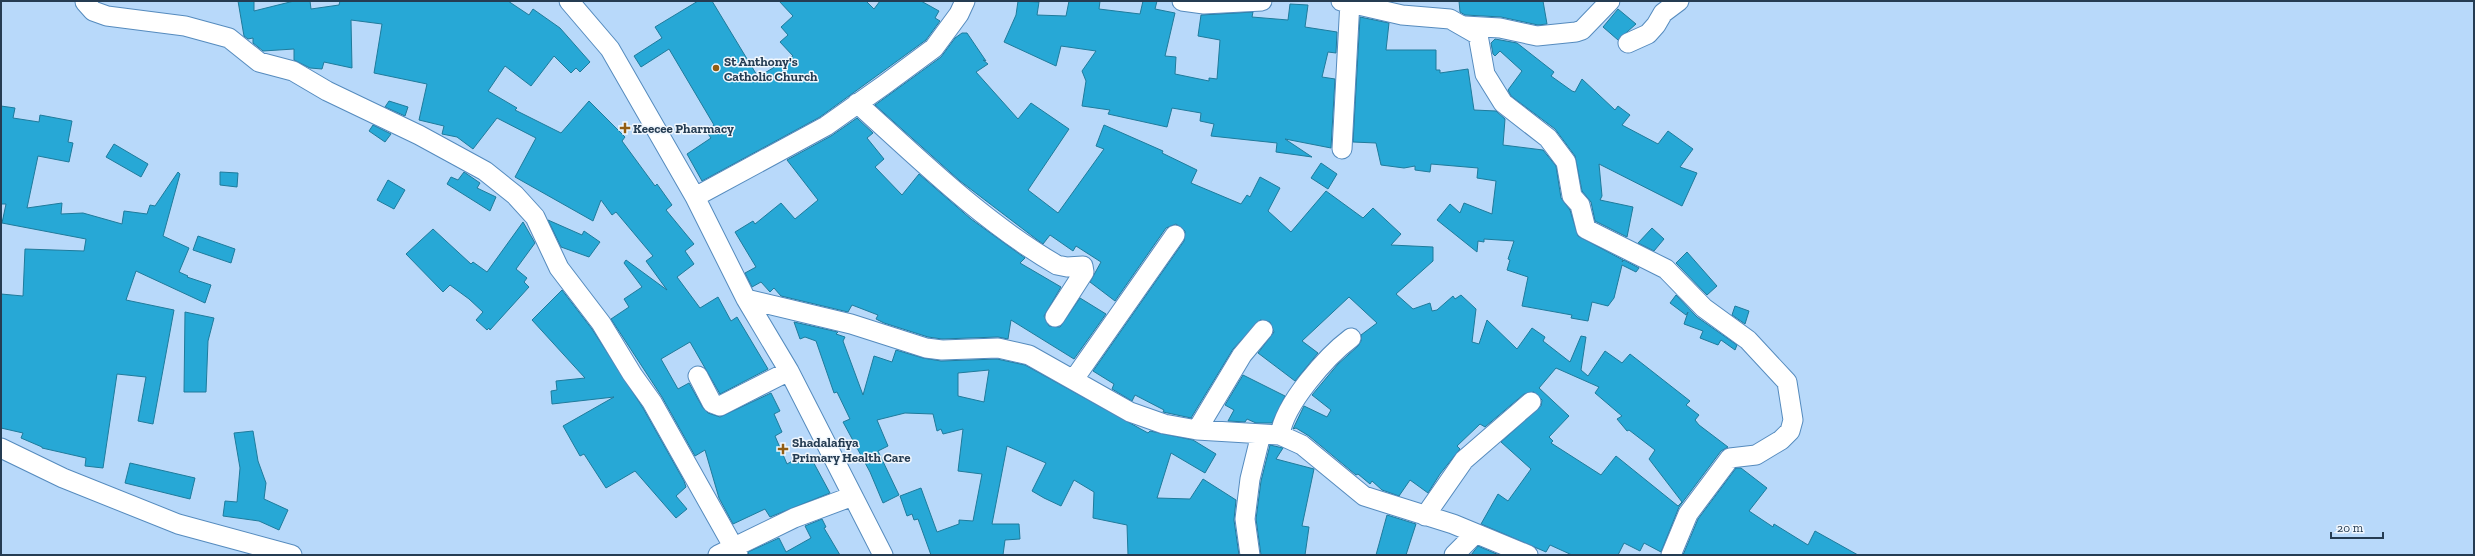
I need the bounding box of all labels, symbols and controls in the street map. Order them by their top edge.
place label: St Anthony's Catholic Church [724,54,818,84]
marker: St Anthony's Catholic Church [711,63,721,73]
place label: Keecee Pharmacy [633,121,734,136]
marker: Keecee Pharmacy [620,123,630,133]
place label: Shadalafiya Primary Health Care [792,435,911,465]
marker: Shadalafiya Primary Health Care [777,443,789,455]
scale bar [2331,514,2383,540]
text: 20 m [2337,521,2364,535]

